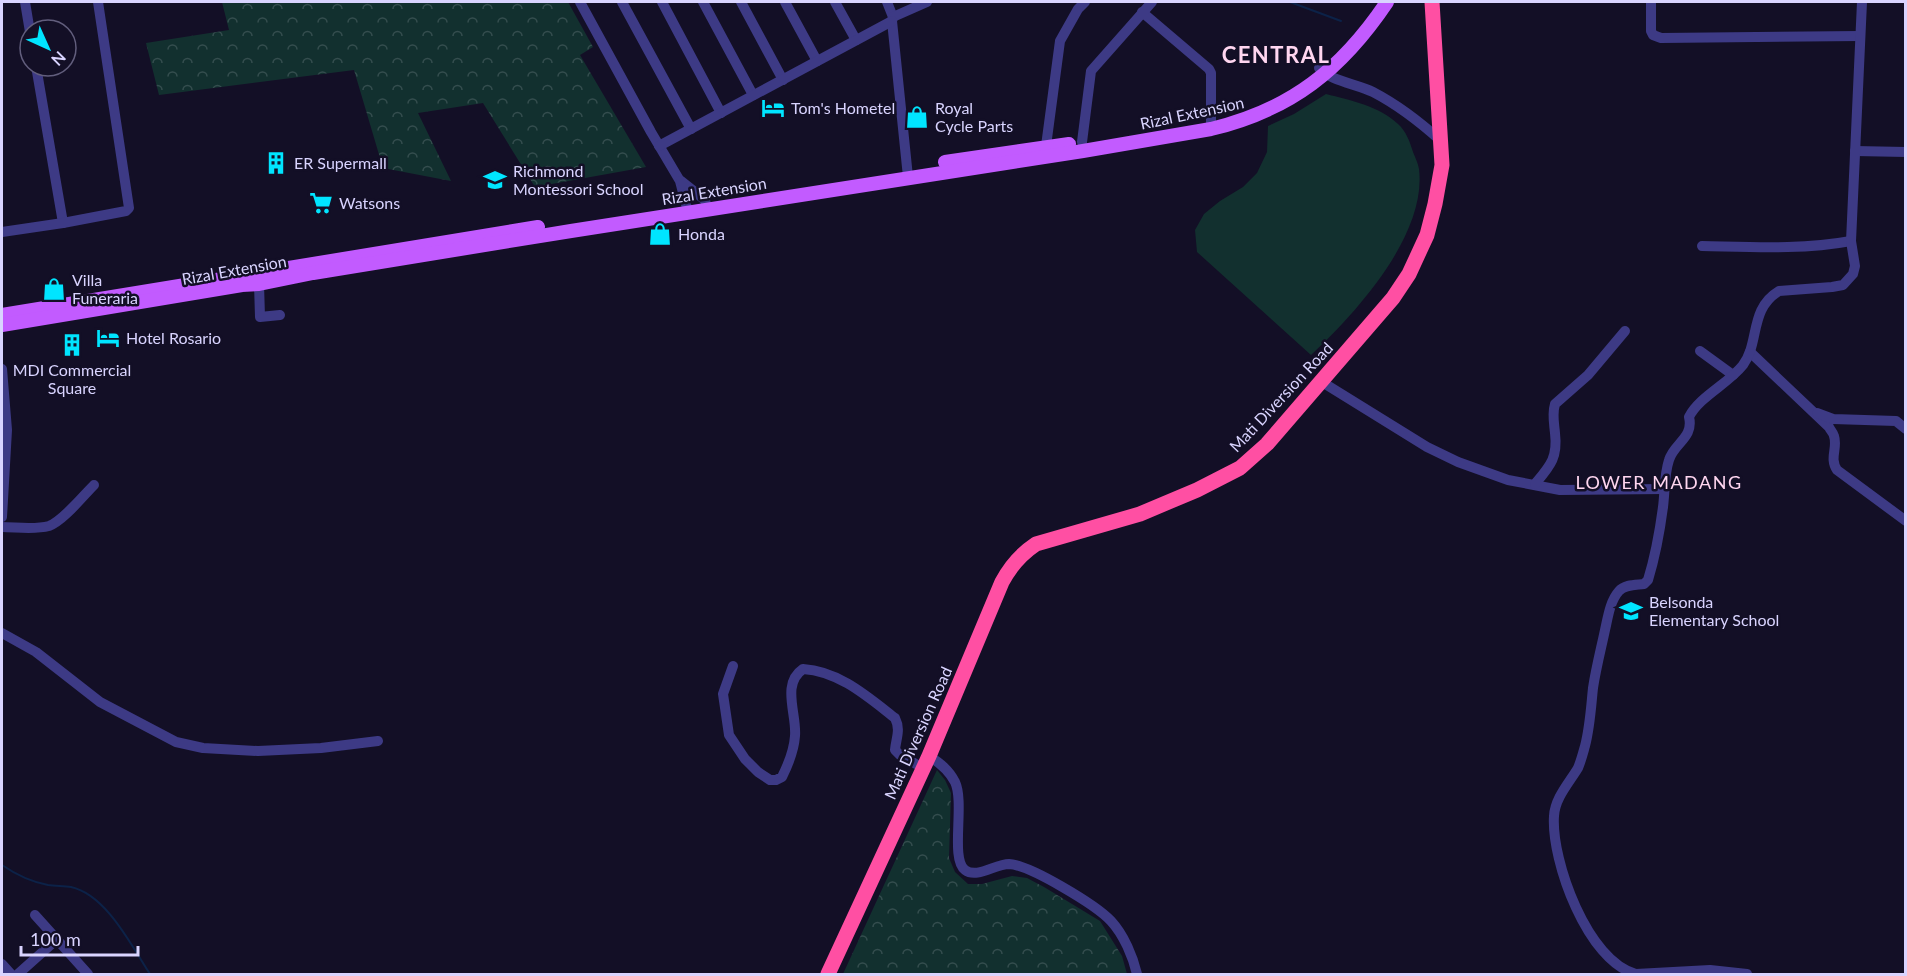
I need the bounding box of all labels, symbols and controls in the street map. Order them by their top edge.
north arrow [18,18,78,78]
district label: CENTRAL [1222,41,1330,68]
text: N [48,48,70,70]
street label: Rizal Extension [1138,92,1246,133]
hotel icon: Tom's Hometel [760,95,786,121]
place label: Tom's Hometel [791,98,895,117]
place label: Royal Cycle Parts [935,98,1013,135]
shop icon: Royal Cycle Parts [904,104,930,130]
building icon: ER Supermall [263,150,289,176]
place label: ER Supermall [294,153,387,172]
place label: Richmond Montessori School [513,161,643,198]
school or university icon: Richmond Montessori School [482,167,508,193]
street label: Rizal Extension [660,173,768,208]
supermarket icon: Watsons [308,190,334,216]
place label: Watsons [339,193,400,212]
shop icon: Honda [647,221,673,247]
place label: Honda [678,224,725,243]
street label: Rizal Extension [180,251,288,288]
place label: Villa Funeraria [72,270,138,307]
shop icon: Villa Funeraria [41,276,67,302]
hotel icon: Hotel Rosario [95,325,121,351]
place label: Hotel Rosario [126,328,221,347]
building icon: MDI Commercial Square [59,332,85,358]
street label: Mati Diversion Road [1225,338,1336,455]
place label: MDI Commercial Square [13,360,131,397]
district label: LOWER MADANG [1575,471,1743,493]
place label: Belsonda Elementary School [1649,592,1779,629]
school or university icon: Belsonda Elementary School [1618,598,1644,624]
street label: Mati Diversion Road [880,664,955,802]
scale bar [21,919,138,957]
text: 100 m [30,928,81,950]

